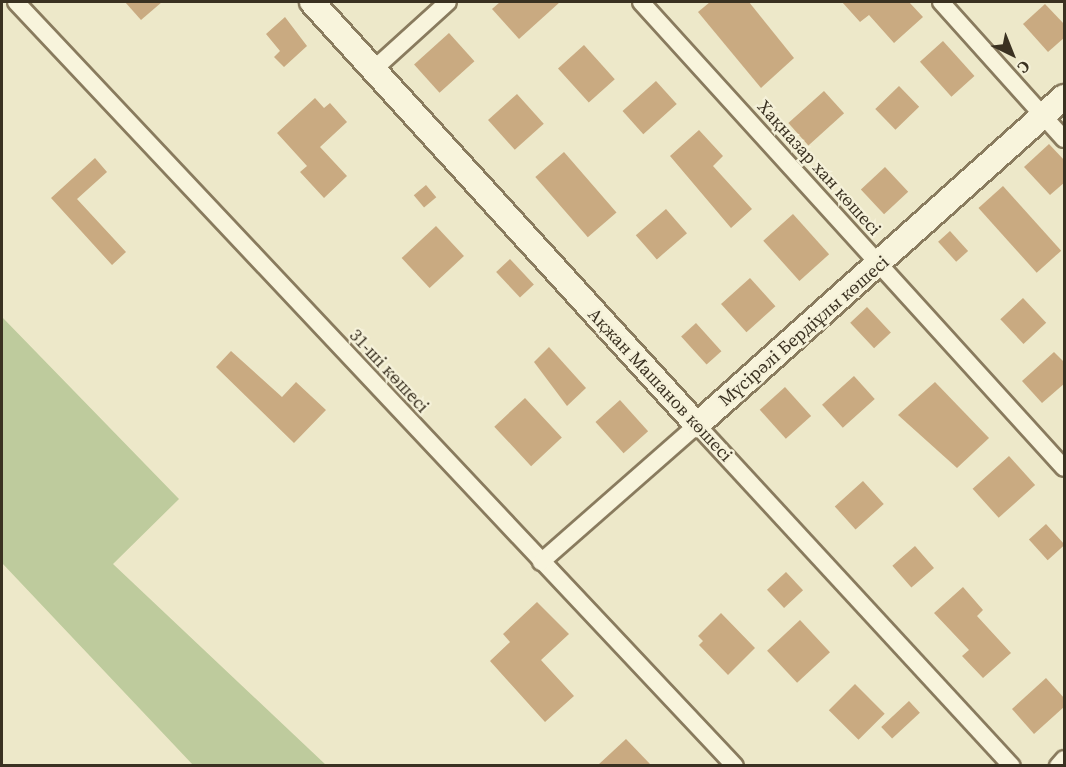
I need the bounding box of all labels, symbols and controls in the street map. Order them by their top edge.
north arrow [982,24,1042,84]
text: С [1013,56,1035,79]
street label: Хақназар хан көшесі [753,96,885,240]
street label: Мүсірәлі Бердіұлы көшесі [715,251,893,411]
street label: Ақжан Машанов көшесі [583,304,737,466]
street label: 31-ші көшесі [345,325,433,417]

